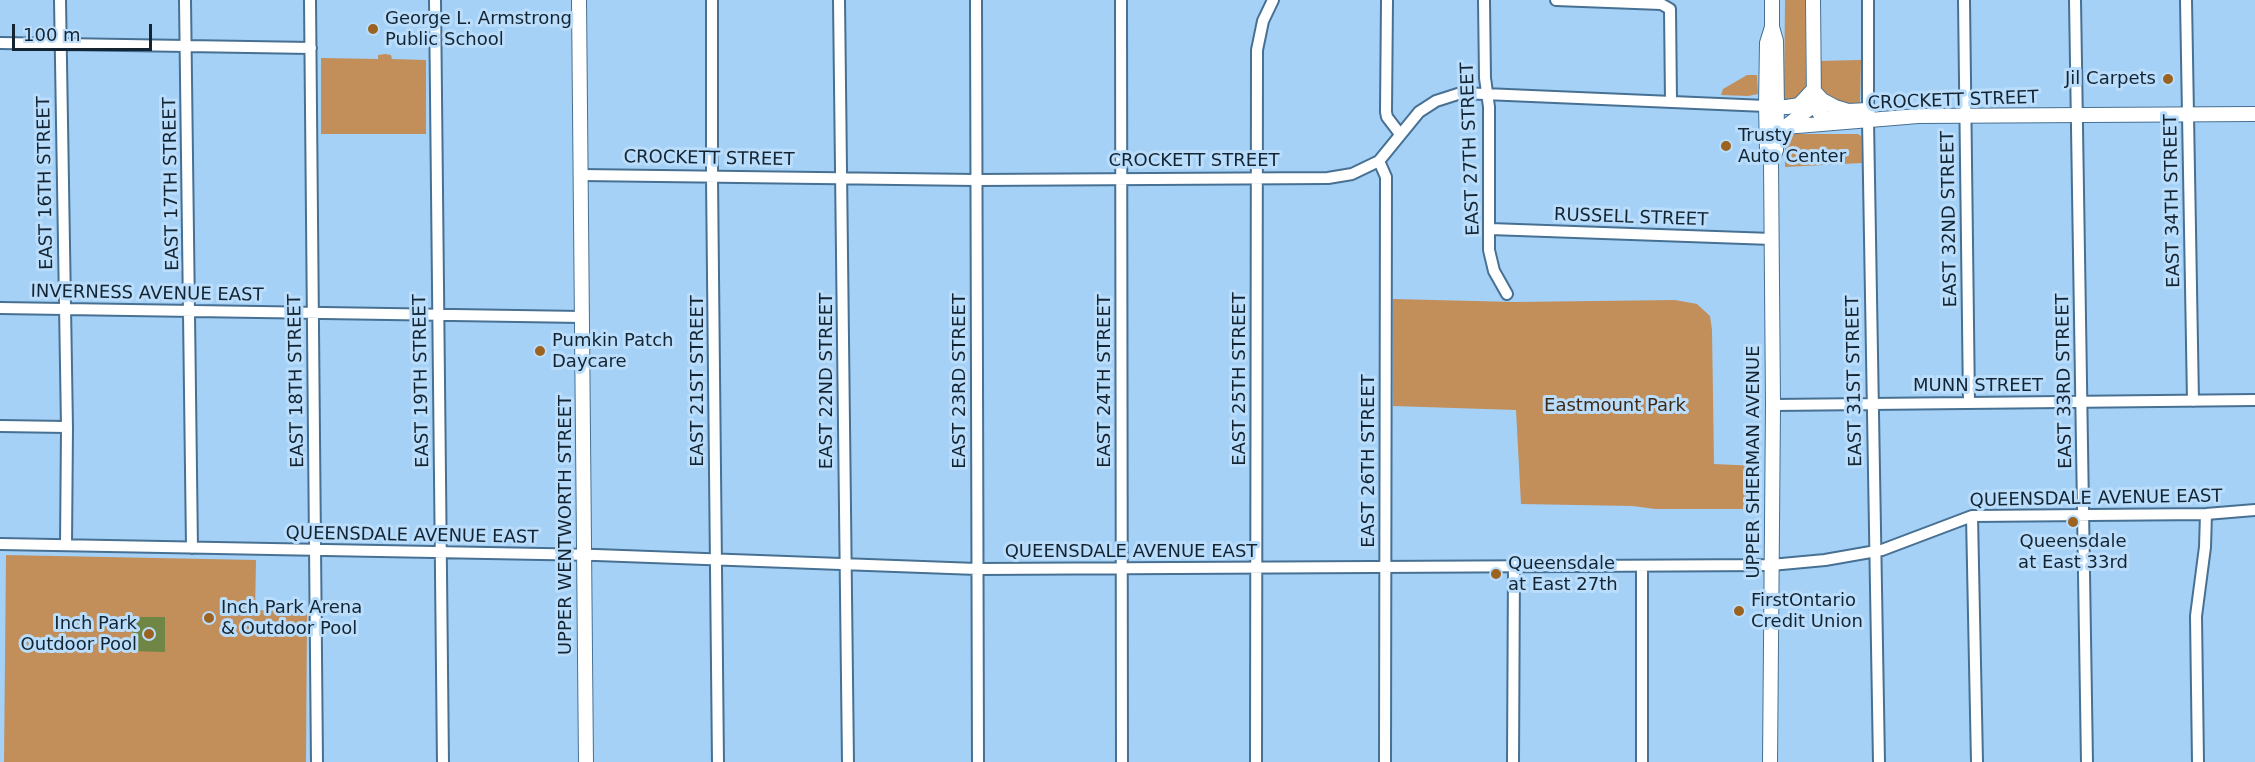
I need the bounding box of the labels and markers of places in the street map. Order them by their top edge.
place label: George L. Armstrong Public School [385,8,572,50]
marker: George L. Armstrong Public School [366,22,380,36]
place label: Jil Carpets [2065,68,2156,90]
marker: Jil Carpets [2161,72,2175,86]
place label: Trusty Auto Center [1738,125,1846,168]
marker: Trusty Auto Center [1719,139,1733,153]
place label: Pumkin Patch Daycare [552,330,673,372]
marker: Pumkin Patch Daycare [533,344,547,358]
marker: Queensdale at East 33rd [2066,515,2080,529]
place label: Queensdale at East 33rd [2018,531,2128,574]
place label: Queensdale at East 27th [1508,553,1618,596]
marker: Queensdale at East 27th [1489,567,1503,581]
place label: FirstOntario Credit Union [1751,590,1863,632]
place label: Inch Park Arena & Outdoor Pool [221,597,362,640]
marker: FirstOntario Credit Union [1732,604,1746,618]
marker: Inch Park Arena & Outdoor Pool [202,611,216,625]
place label: Inch Park Outdoor Pool [21,613,137,656]
marker: Inch Park Outdoor Pool [142,627,156,641]

